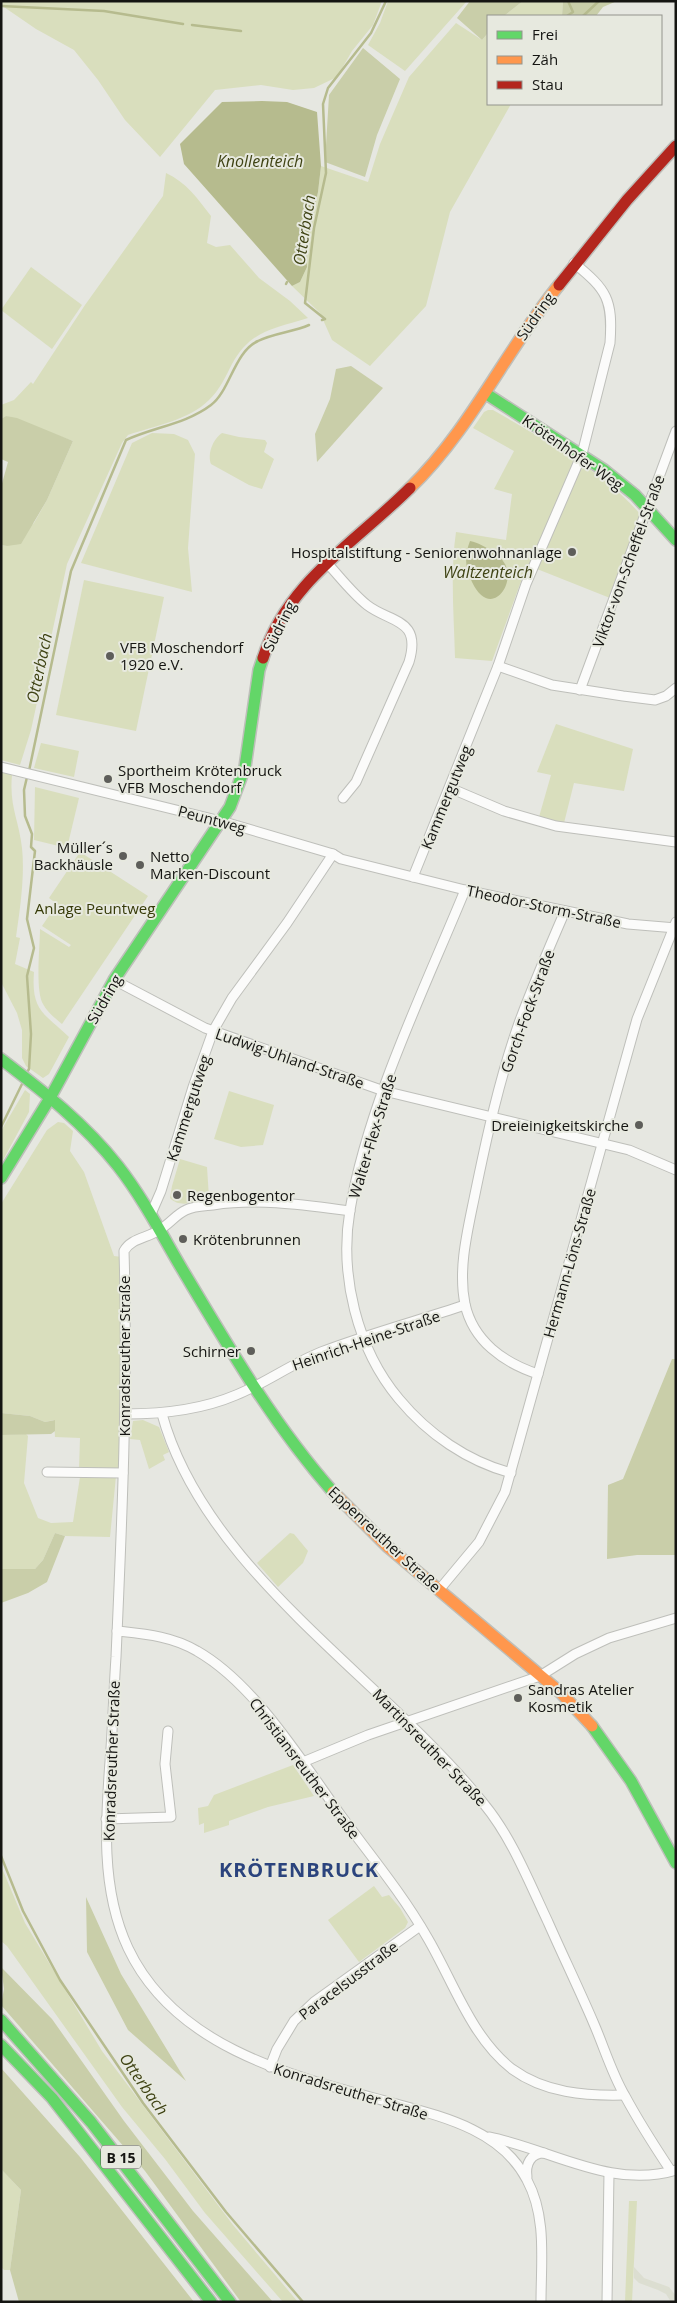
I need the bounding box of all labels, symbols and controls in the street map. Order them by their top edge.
legend [487,15,662,105]
text: Frei [532,24,558,44]
text: Zäh [532,49,558,69]
text: Stau [532,74,563,94]
water label: Knollenteich [217,150,303,172]
water label: Otterbach [288,193,320,267]
street label: Südring [511,288,559,344]
street label: Krötenhofer Weg [518,410,628,494]
street label: Viktor-von-Scheffel-Straße [587,472,669,650]
place label: Hospitalstiftung - Seniorenwohnanlage [291,542,562,562]
marker: Hospitalstiftung - Seniorenwohnanlage [566,546,578,558]
water label: Waltzenteich [443,561,533,583]
street label: Südring [258,597,300,655]
water label: Otterbach [21,631,57,705]
place label: VFB Moschendorf 1920 e.V. [120,637,244,674]
marker: VFB Moschendorf 1920 e.V. [104,650,116,662]
street label: Kammergutweg [416,742,476,852]
place label: Sportheim Krötenbruck VFB Moschendorf [118,760,282,797]
marker: Sportheim Krötenbruck VFB Moschendorf [102,773,114,785]
street label: Peuntweg [176,800,248,838]
place label: Müller´s Backhäusle [34,837,113,874]
place label: Netto Marken-Discount [150,846,270,883]
marker: Müller´s Backhäusle [117,850,129,862]
marker: Netto Marken-Discount [134,859,146,871]
street label: Theodor-Storm-Straße [465,880,623,932]
park label: Anlage Peuntweg [35,898,155,918]
street label: Gorch-Fock-Straße [495,947,559,1075]
street label: Südring [82,971,126,1027]
street label: Ludwig-Uhland-Straße [213,1023,367,1093]
street label: Kammergutweg [161,1052,215,1164]
street label: Walter-Flex-Straße [344,1071,400,1201]
place label: Dreieinigkeitskirche [491,1115,629,1135]
marker: Dreieinigkeitskirche [633,1119,645,1131]
place label: Regenbogentor [187,1185,295,1205]
street label: Hermann-Löns-Straße [538,1186,600,1340]
marker: Regenbogentor [171,1189,183,1201]
place label: Krötenbrunnen [193,1229,301,1249]
marker: Krötenbrunnen [177,1233,189,1245]
street label: Konradsreuther Straße [114,1276,134,1436]
street label: Heinrich-Heine-Straße [289,1305,443,1375]
place label: Schirner [183,1341,241,1361]
marker: Schirner [245,1345,257,1357]
street label: Eppenreuther Straße [324,1482,446,1596]
place label: Sandras Atelier Kosmetik [528,1679,634,1716]
street label: Konradsreuther Straße [98,1680,124,1842]
street label: Martinsreuther Straße [369,1684,491,1810]
marker: Sandras Atelier Kosmetik [512,1692,524,1704]
street label: Christiansreuther Straße [245,1693,365,1843]
district label: KRÖTENBRUCK [219,1856,379,1883]
street label: Paracelsusstraße [294,1936,402,2024]
water label: Otterbach [115,2049,173,2119]
street label: Konradsreuther Straße [271,2058,431,2124]
road number: B 15 [101,2146,141,2168]

